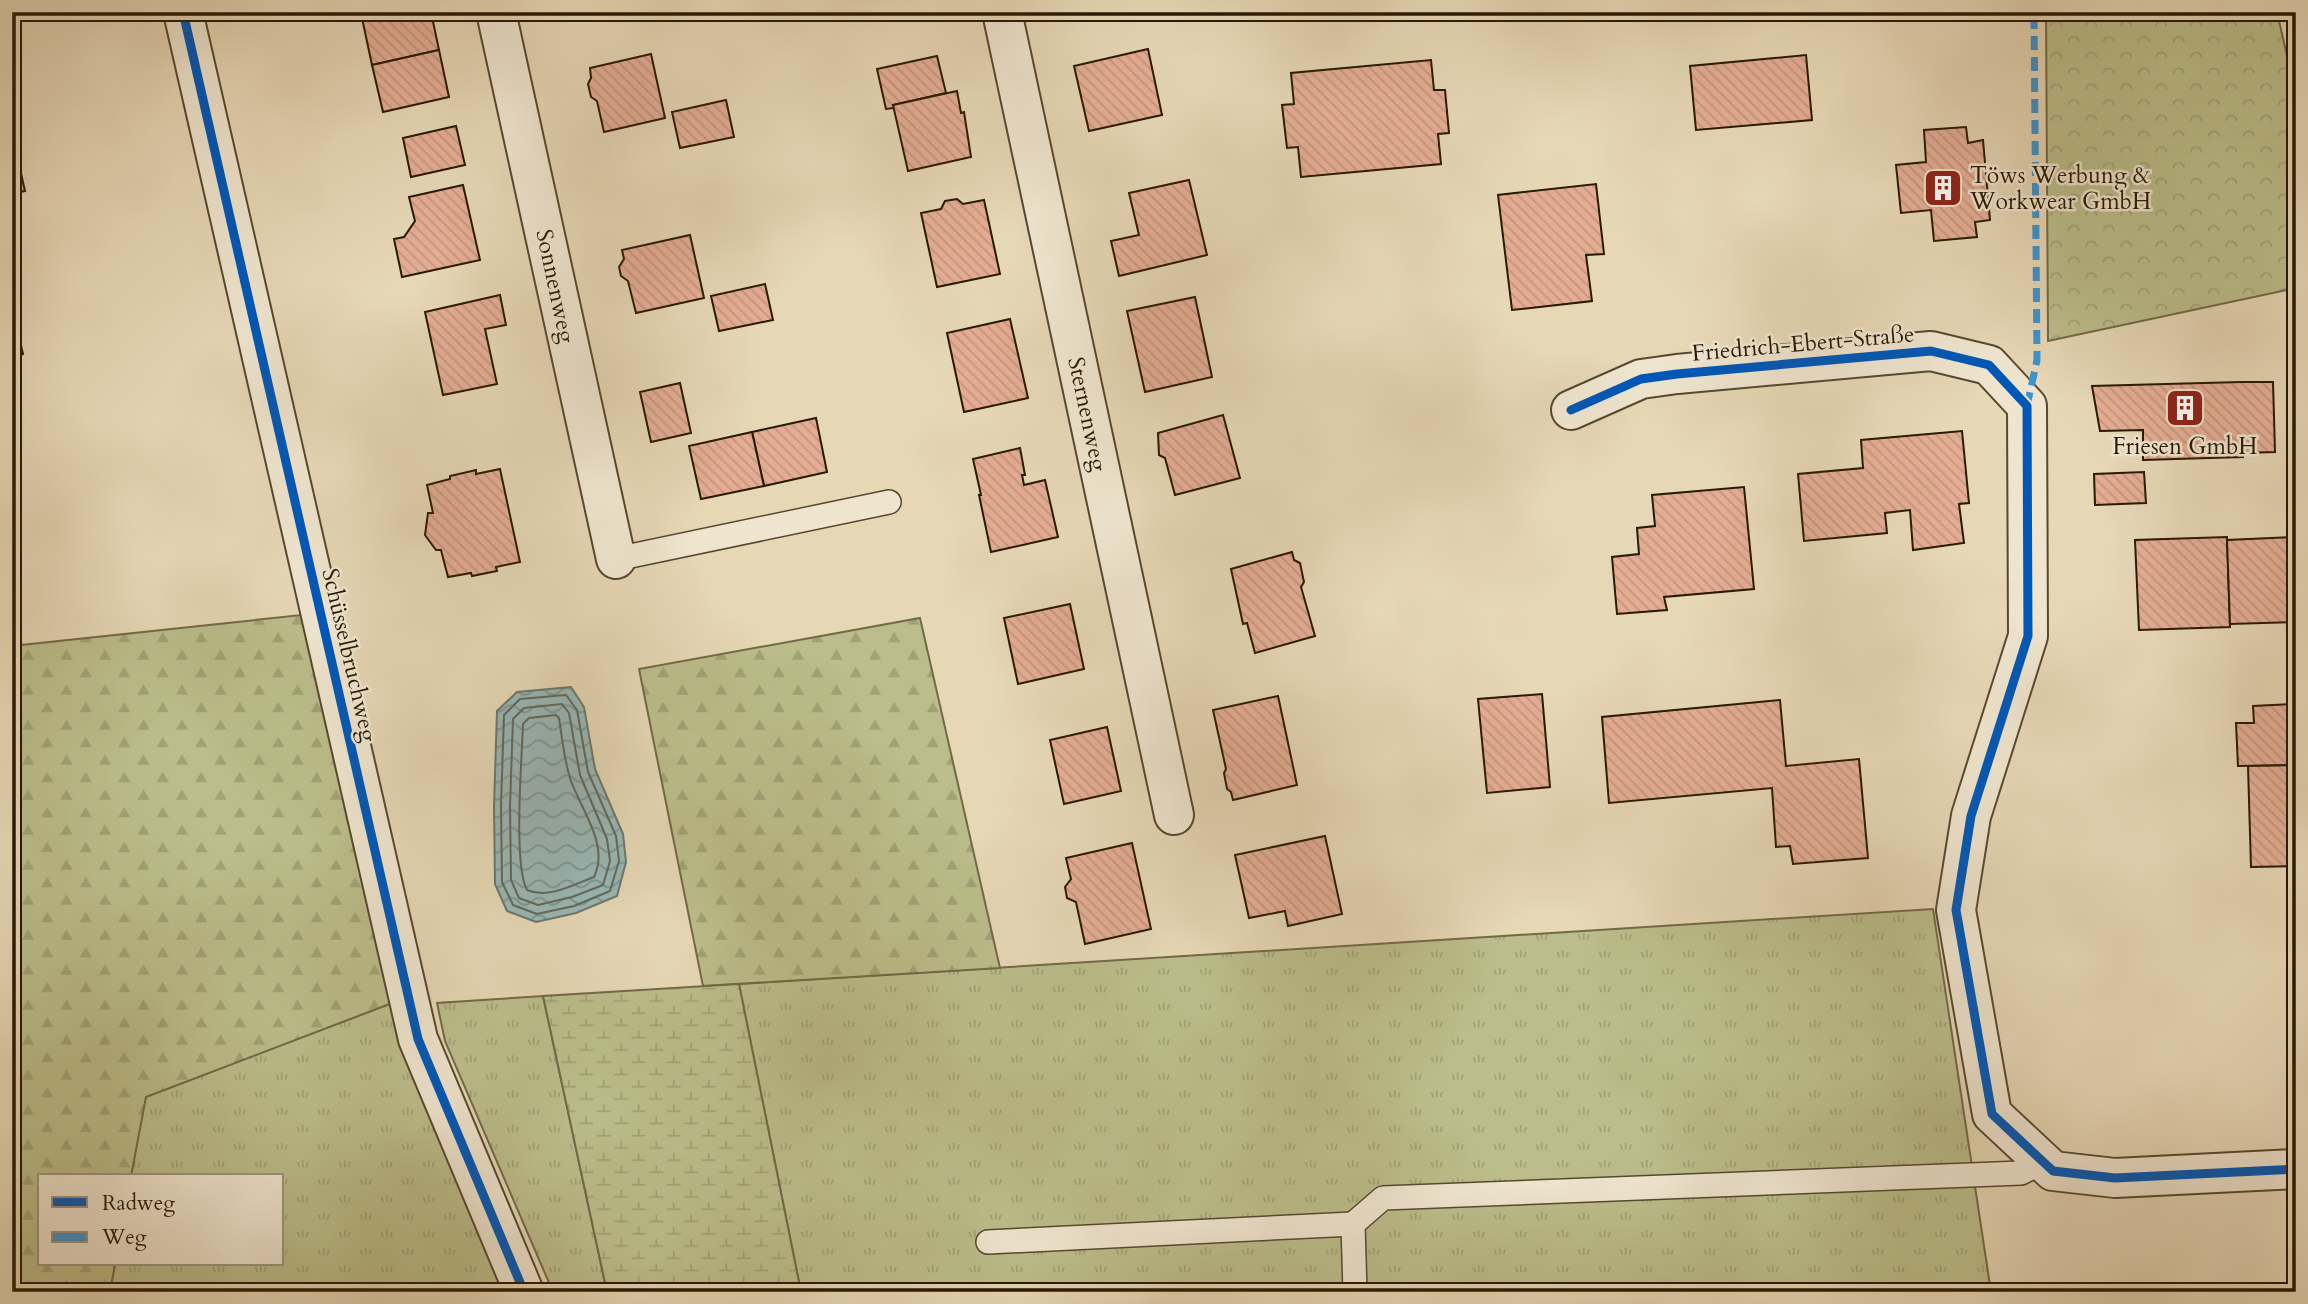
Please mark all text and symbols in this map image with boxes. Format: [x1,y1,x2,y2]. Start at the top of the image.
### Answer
place label: Töws Werbung & Workwear GmbH [1969,160,2151,217]
building icon: Töws Werbung & Workwear GmbH [1922,167,1964,209]
street label: Sonnenweg [528,226,583,346]
street label: Friedrich-Ebert-Straße [1691,318,1915,369]
street label: Sternenweg [1060,354,1115,474]
building icon: Friesen GmbH [2164,387,2206,429]
place label: Friesen GmbH [2112,431,2258,462]
street label: Schüsselbruchweg [314,565,385,745]
legend [38,1174,284,1266]
text: Radweg [102,1189,175,1218]
text: Weg [101,1223,147,1252]

